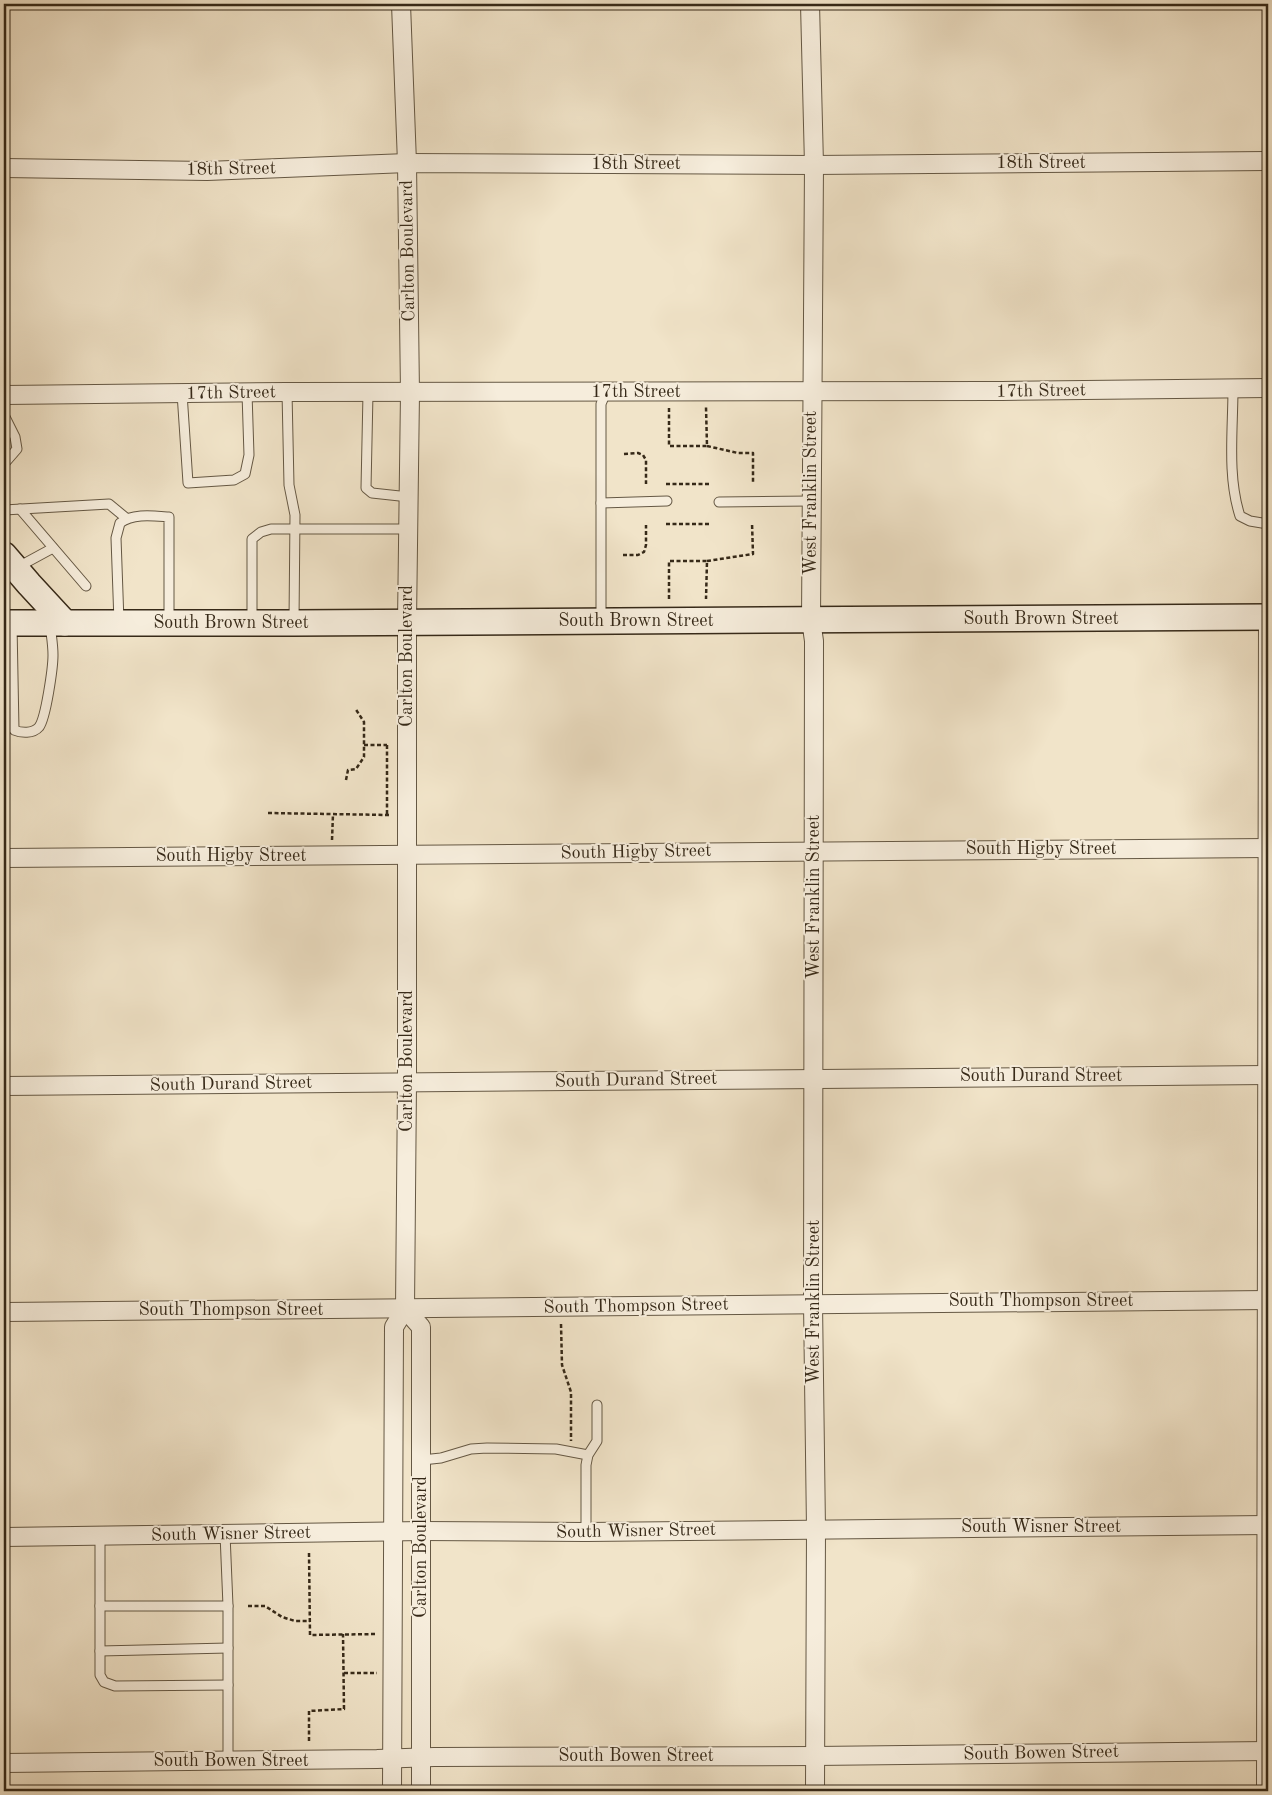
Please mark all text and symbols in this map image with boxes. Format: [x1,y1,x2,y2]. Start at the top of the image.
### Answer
street label: 18th Street [996,154,1086,172]
street label: 18th Street [591,155,681,173]
street label: 18th Street [186,159,276,179]
street label: Carlton Boulevard [398,180,418,322]
street label: 17th Street [996,381,1086,401]
street label: 17th Street [186,383,276,403]
street label: 17th Street [591,383,681,401]
street label: West Franklin Street [802,411,820,575]
street label: Carlton Boulevard [398,585,416,727]
street label: South Brown Street [963,610,1119,628]
street label: South Brown Street [558,612,714,630]
street label: South Brown Street [153,614,309,632]
street label: West Franklin Street [805,815,823,979]
street label: South Higby Street [965,840,1117,858]
street label: South Higby Street [560,842,712,862]
street label: South Higby Street [155,847,307,865]
street label: Carlton Boulevard [398,990,416,1132]
street label: South Durand Street [960,1067,1122,1085]
street label: South Durand Street [555,1070,717,1090]
street label: South Durand Street [150,1074,312,1094]
street label: West Franklin Street [805,1220,823,1384]
street label: South Thompson Street [948,1292,1134,1310]
street label: South Thompson Street [543,1295,729,1317]
street label: South Thompson Street [138,1301,324,1319]
street label: Carlton Boulevard [412,1476,430,1618]
street label: South Wisner Street [961,1518,1121,1536]
street label: South Wisner Street [556,1521,716,1541]
street label: South Wisner Street [151,1524,311,1544]
street label: South Bowen Street [963,1743,1119,1763]
street label: South Bowen Street [558,1747,714,1765]
street label: South Bowen Street [153,1752,309,1770]

